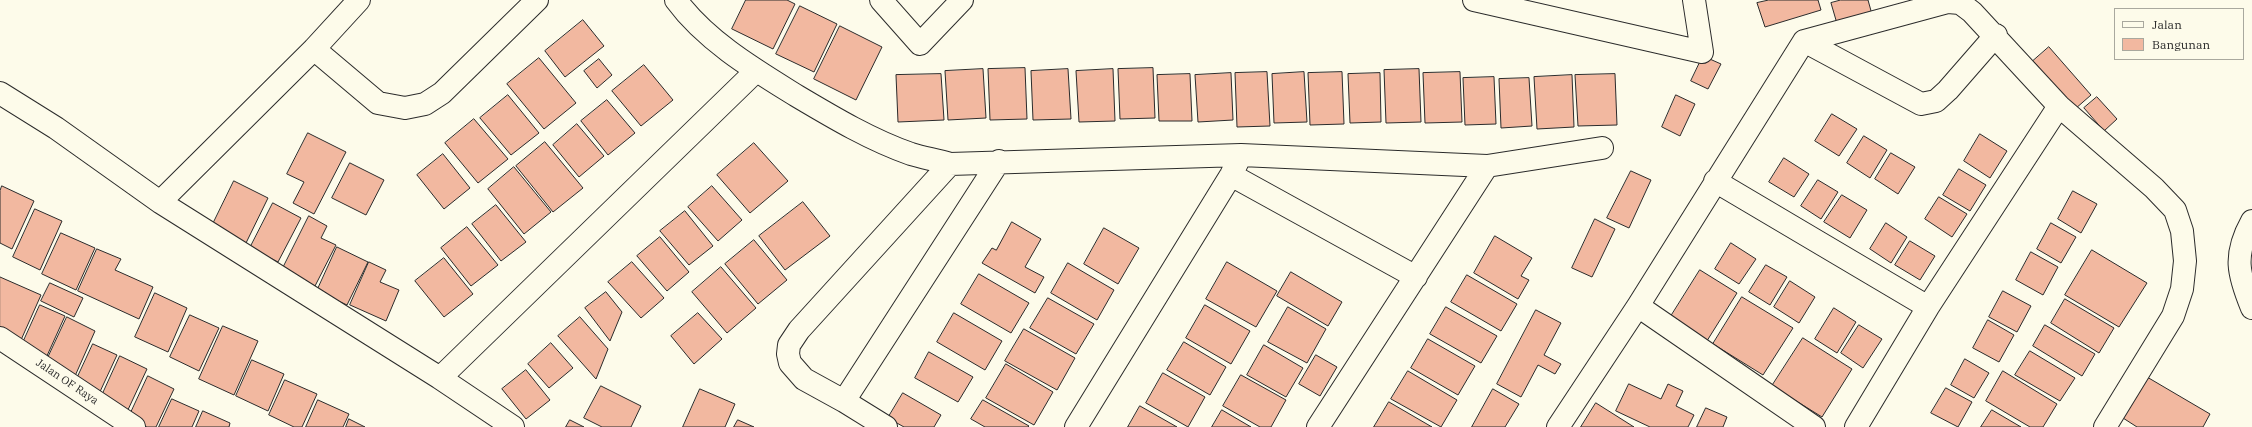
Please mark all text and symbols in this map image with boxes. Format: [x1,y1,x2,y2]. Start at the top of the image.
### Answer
legend [2114,8,2244,60]
text: Jalan [2152,17,2182,32]
text: Bangunan [2152,37,2210,52]
street label: Jalan OF Raya [33,356,101,408]

